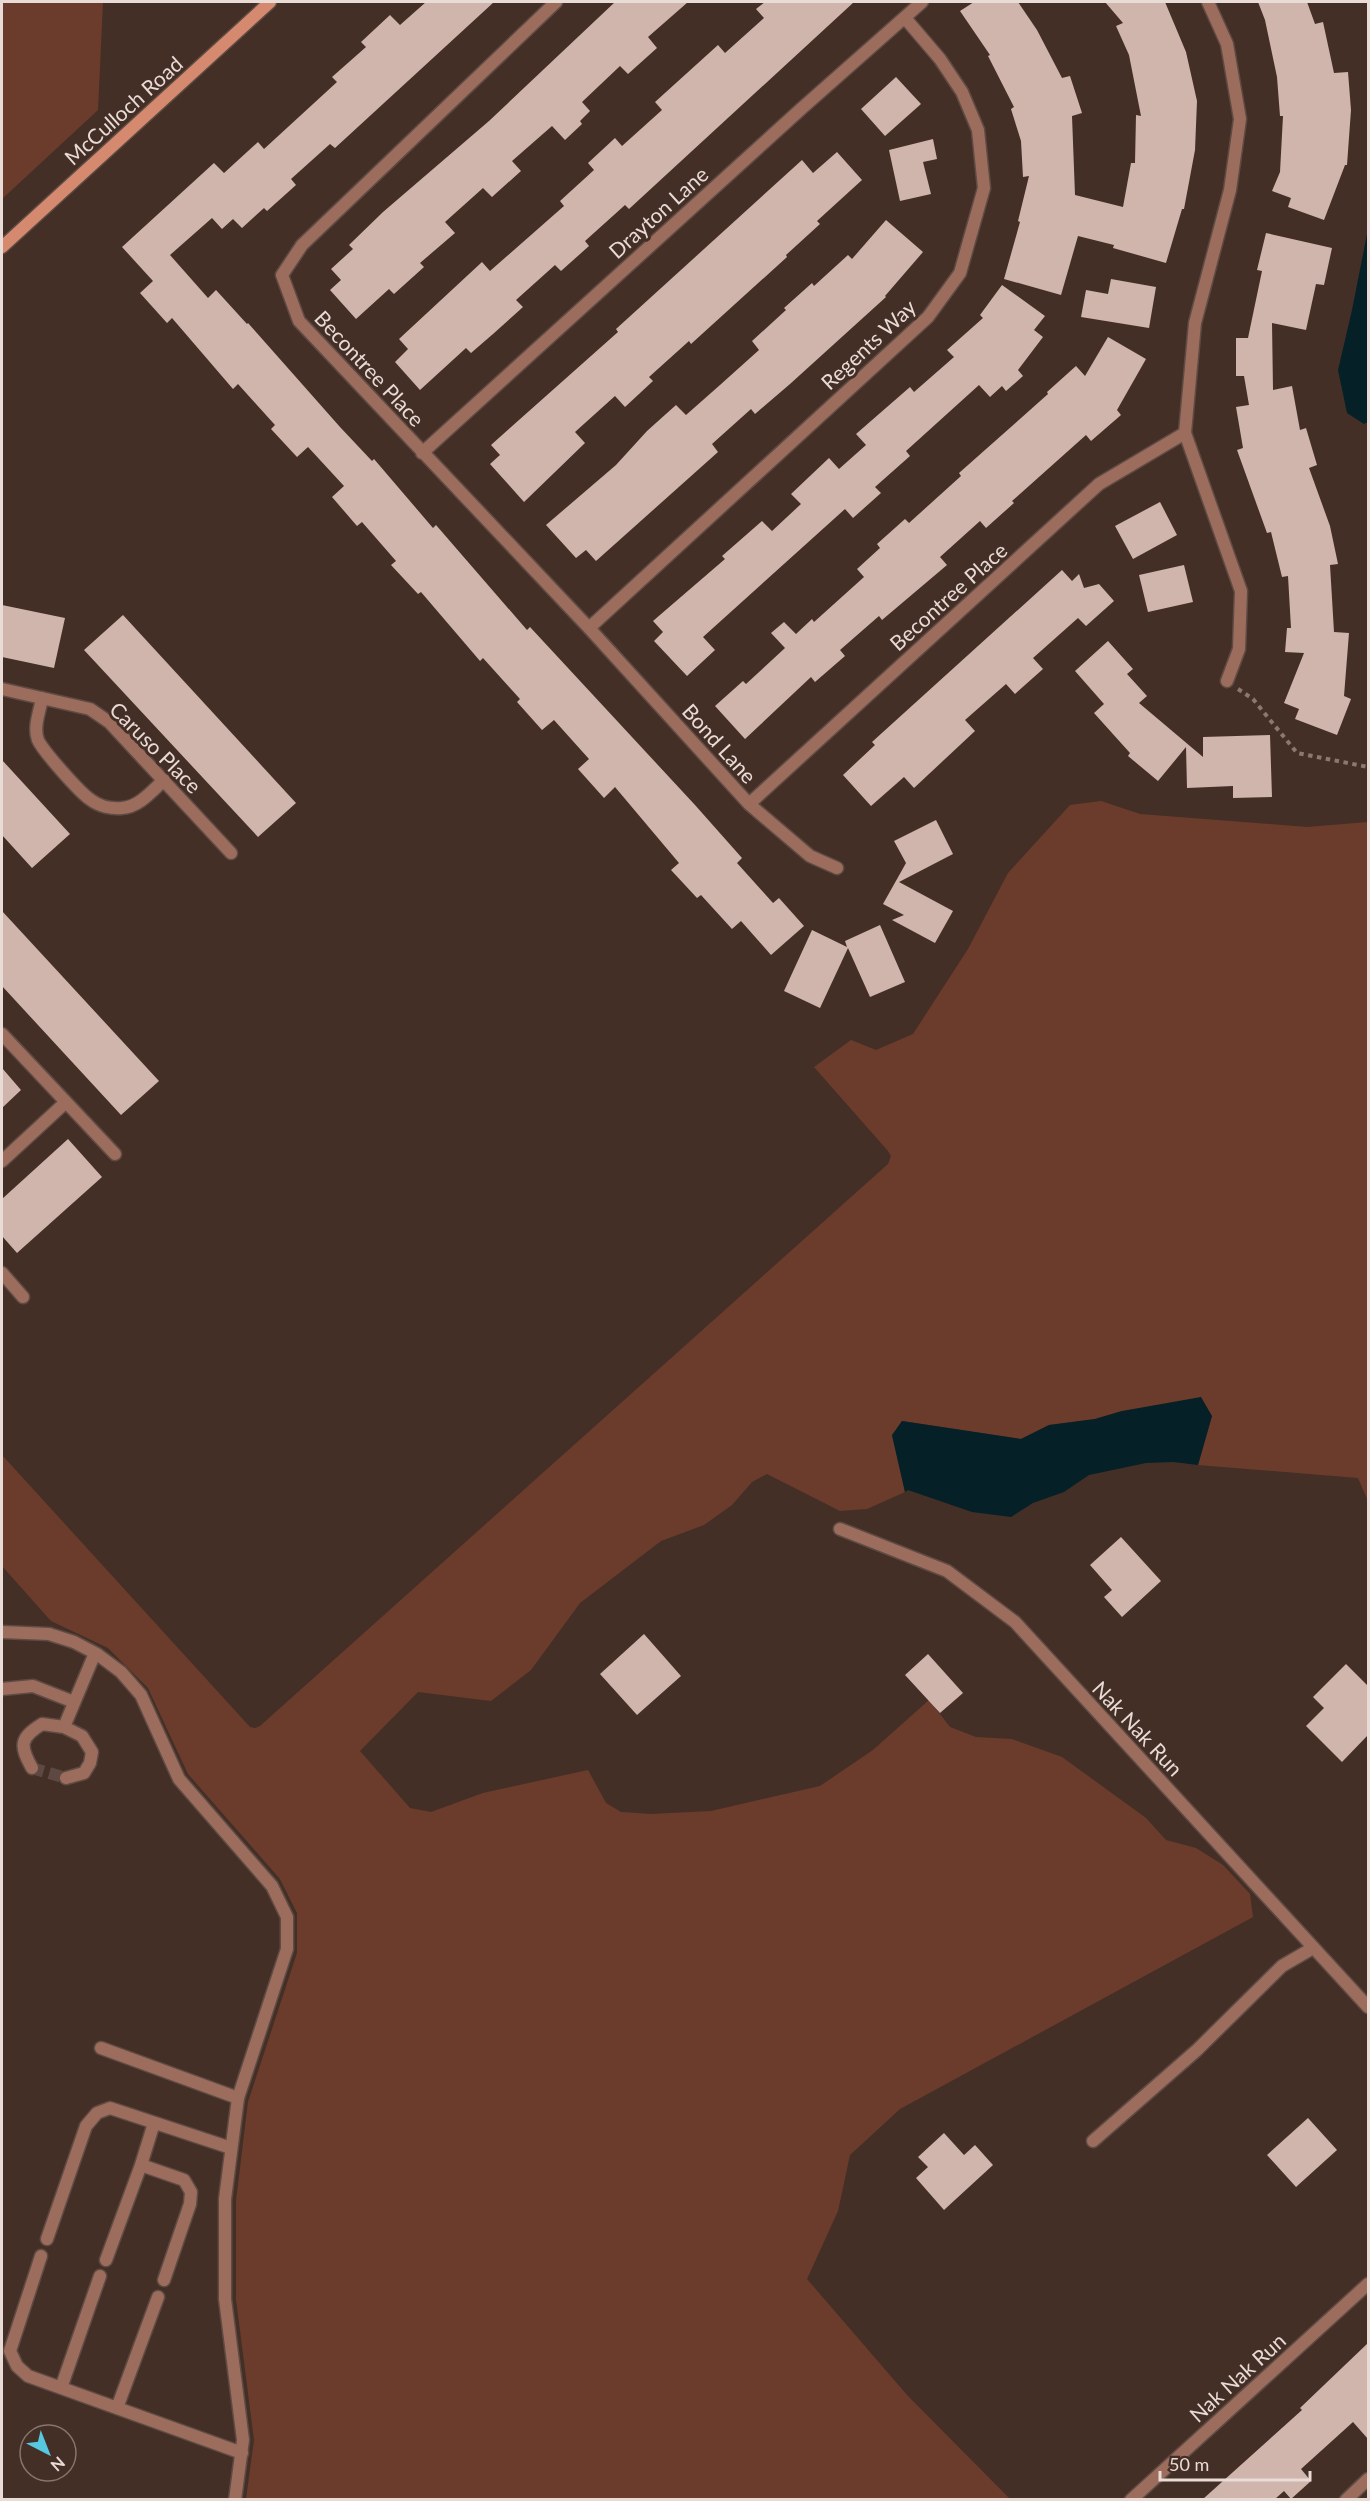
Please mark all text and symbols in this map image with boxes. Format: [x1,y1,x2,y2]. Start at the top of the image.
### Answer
street label: McCulloch Road [59,50,187,170]
street label: Drayton Lane [603,161,713,263]
street label: Regents Way [815,294,921,394]
street label: Becontree Place [310,305,430,431]
street label: Becontree Place [884,537,1012,655]
street label: Caruso Place [105,696,207,798]
street label: Bond Lane [678,698,762,788]
street label: Nak Nak Run [1088,1675,1188,1781]
street label: Nak Nak Run [1184,2327,1290,2427]
north arrow [18,2423,78,2483]
scale bar [1160,2444,1310,2482]
text: N [47,2453,69,2476]
text: 50 m [1169,2453,1209,2475]

